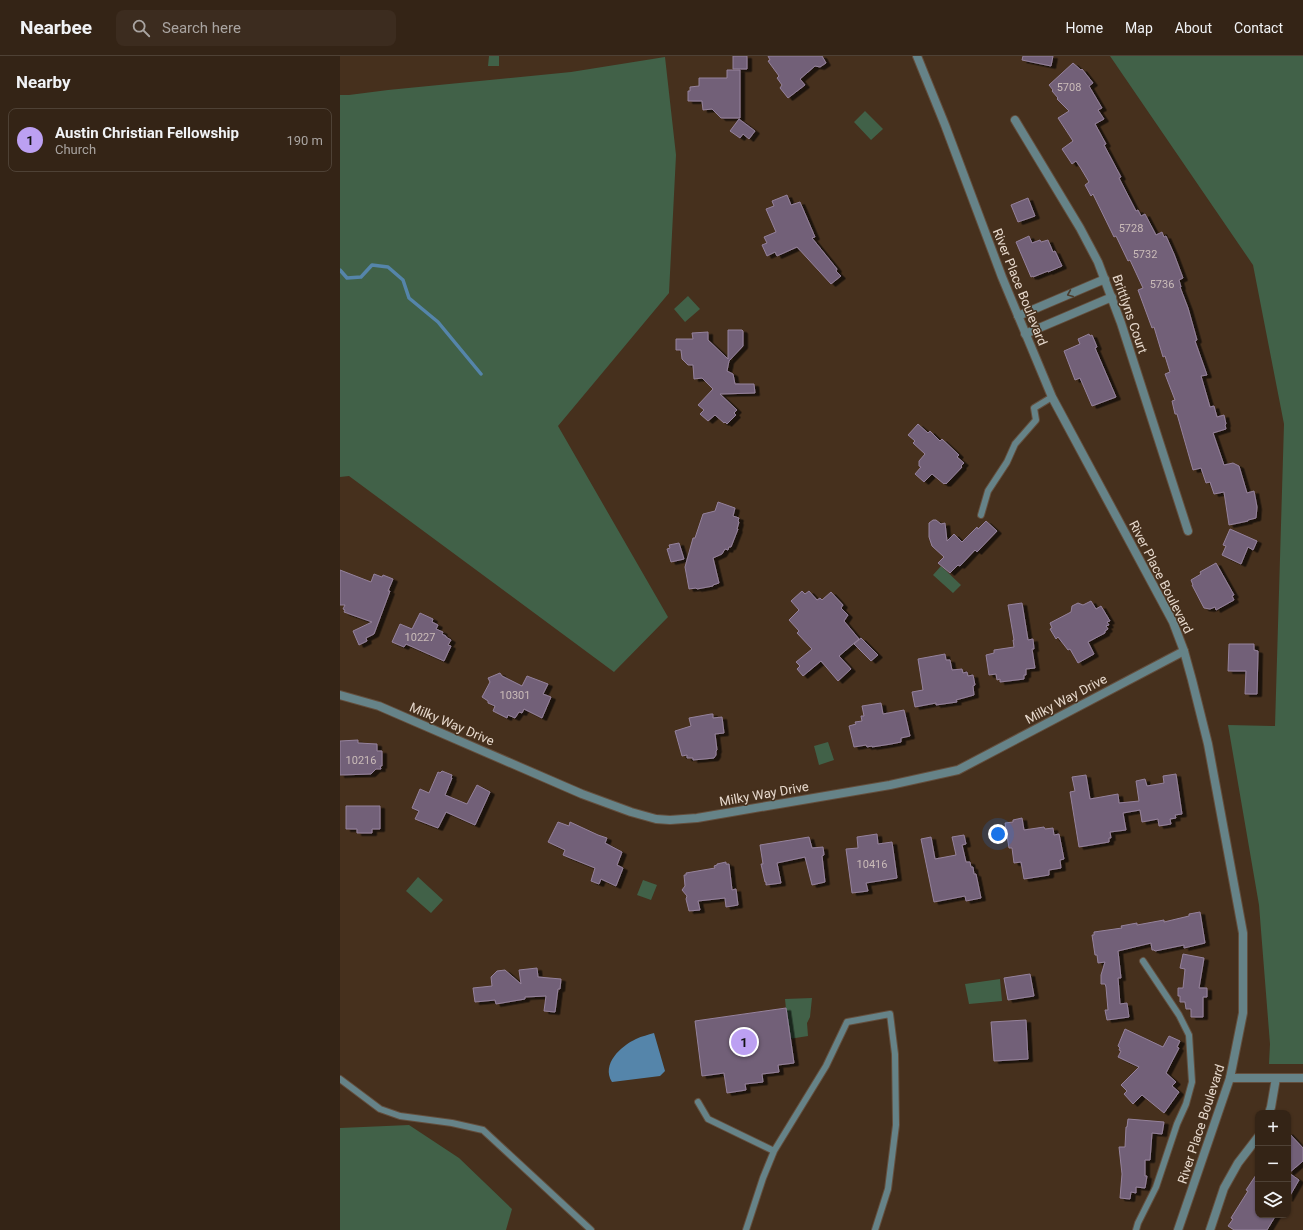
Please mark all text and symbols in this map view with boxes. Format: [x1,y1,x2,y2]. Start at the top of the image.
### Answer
search box [116,10,396,46]
text: Nearbee [20,16,92,39]
icon: search [130,17,152,39]
text: Search here [162,19,241,37]
text: Home [1065,20,1103,36]
text: Map [1125,20,1153,36]
text: About [1175,20,1212,36]
text: Contact [1234,20,1283,36]
text: Nearby [16,72,71,92]
house number: 5708 [1057,81,1081,94]
text: Austin Christian Fellowship [55,124,239,142]
text: 1 [26,133,34,148]
text: 190 m [286,133,323,148]
text: Church [55,142,96,157]
house number: 5728 [1119,222,1143,235]
street label: River Place Boulevard [990,226,1050,348]
house number: 5732 [1133,248,1157,261]
street label: Brittlyns Court [1109,272,1151,356]
house number: 5736 [1150,278,1174,291]
one-way arrow [1066,289,1074,297]
street label: River Place Boulevard [1126,518,1196,636]
house number: 10227 [405,631,435,644]
street label: Milky Way Drive [1023,671,1110,727]
house number: 10301 [500,689,530,702]
street label: Milky Way Drive [407,699,497,749]
house number: 10216 [346,754,376,767]
street label: Milky Way Drive [718,779,810,809]
your location [988,824,1008,844]
house number: 10416 [857,858,887,871]
pin: 1 [731,1027,757,1057]
street label: River Place Boulevard [1175,1062,1227,1186]
map controls [1255,1110,1291,1218]
button: + [1255,1110,1291,1146]
button: − [1255,1146,1291,1182]
button: layers [1255,1182,1291,1218]

